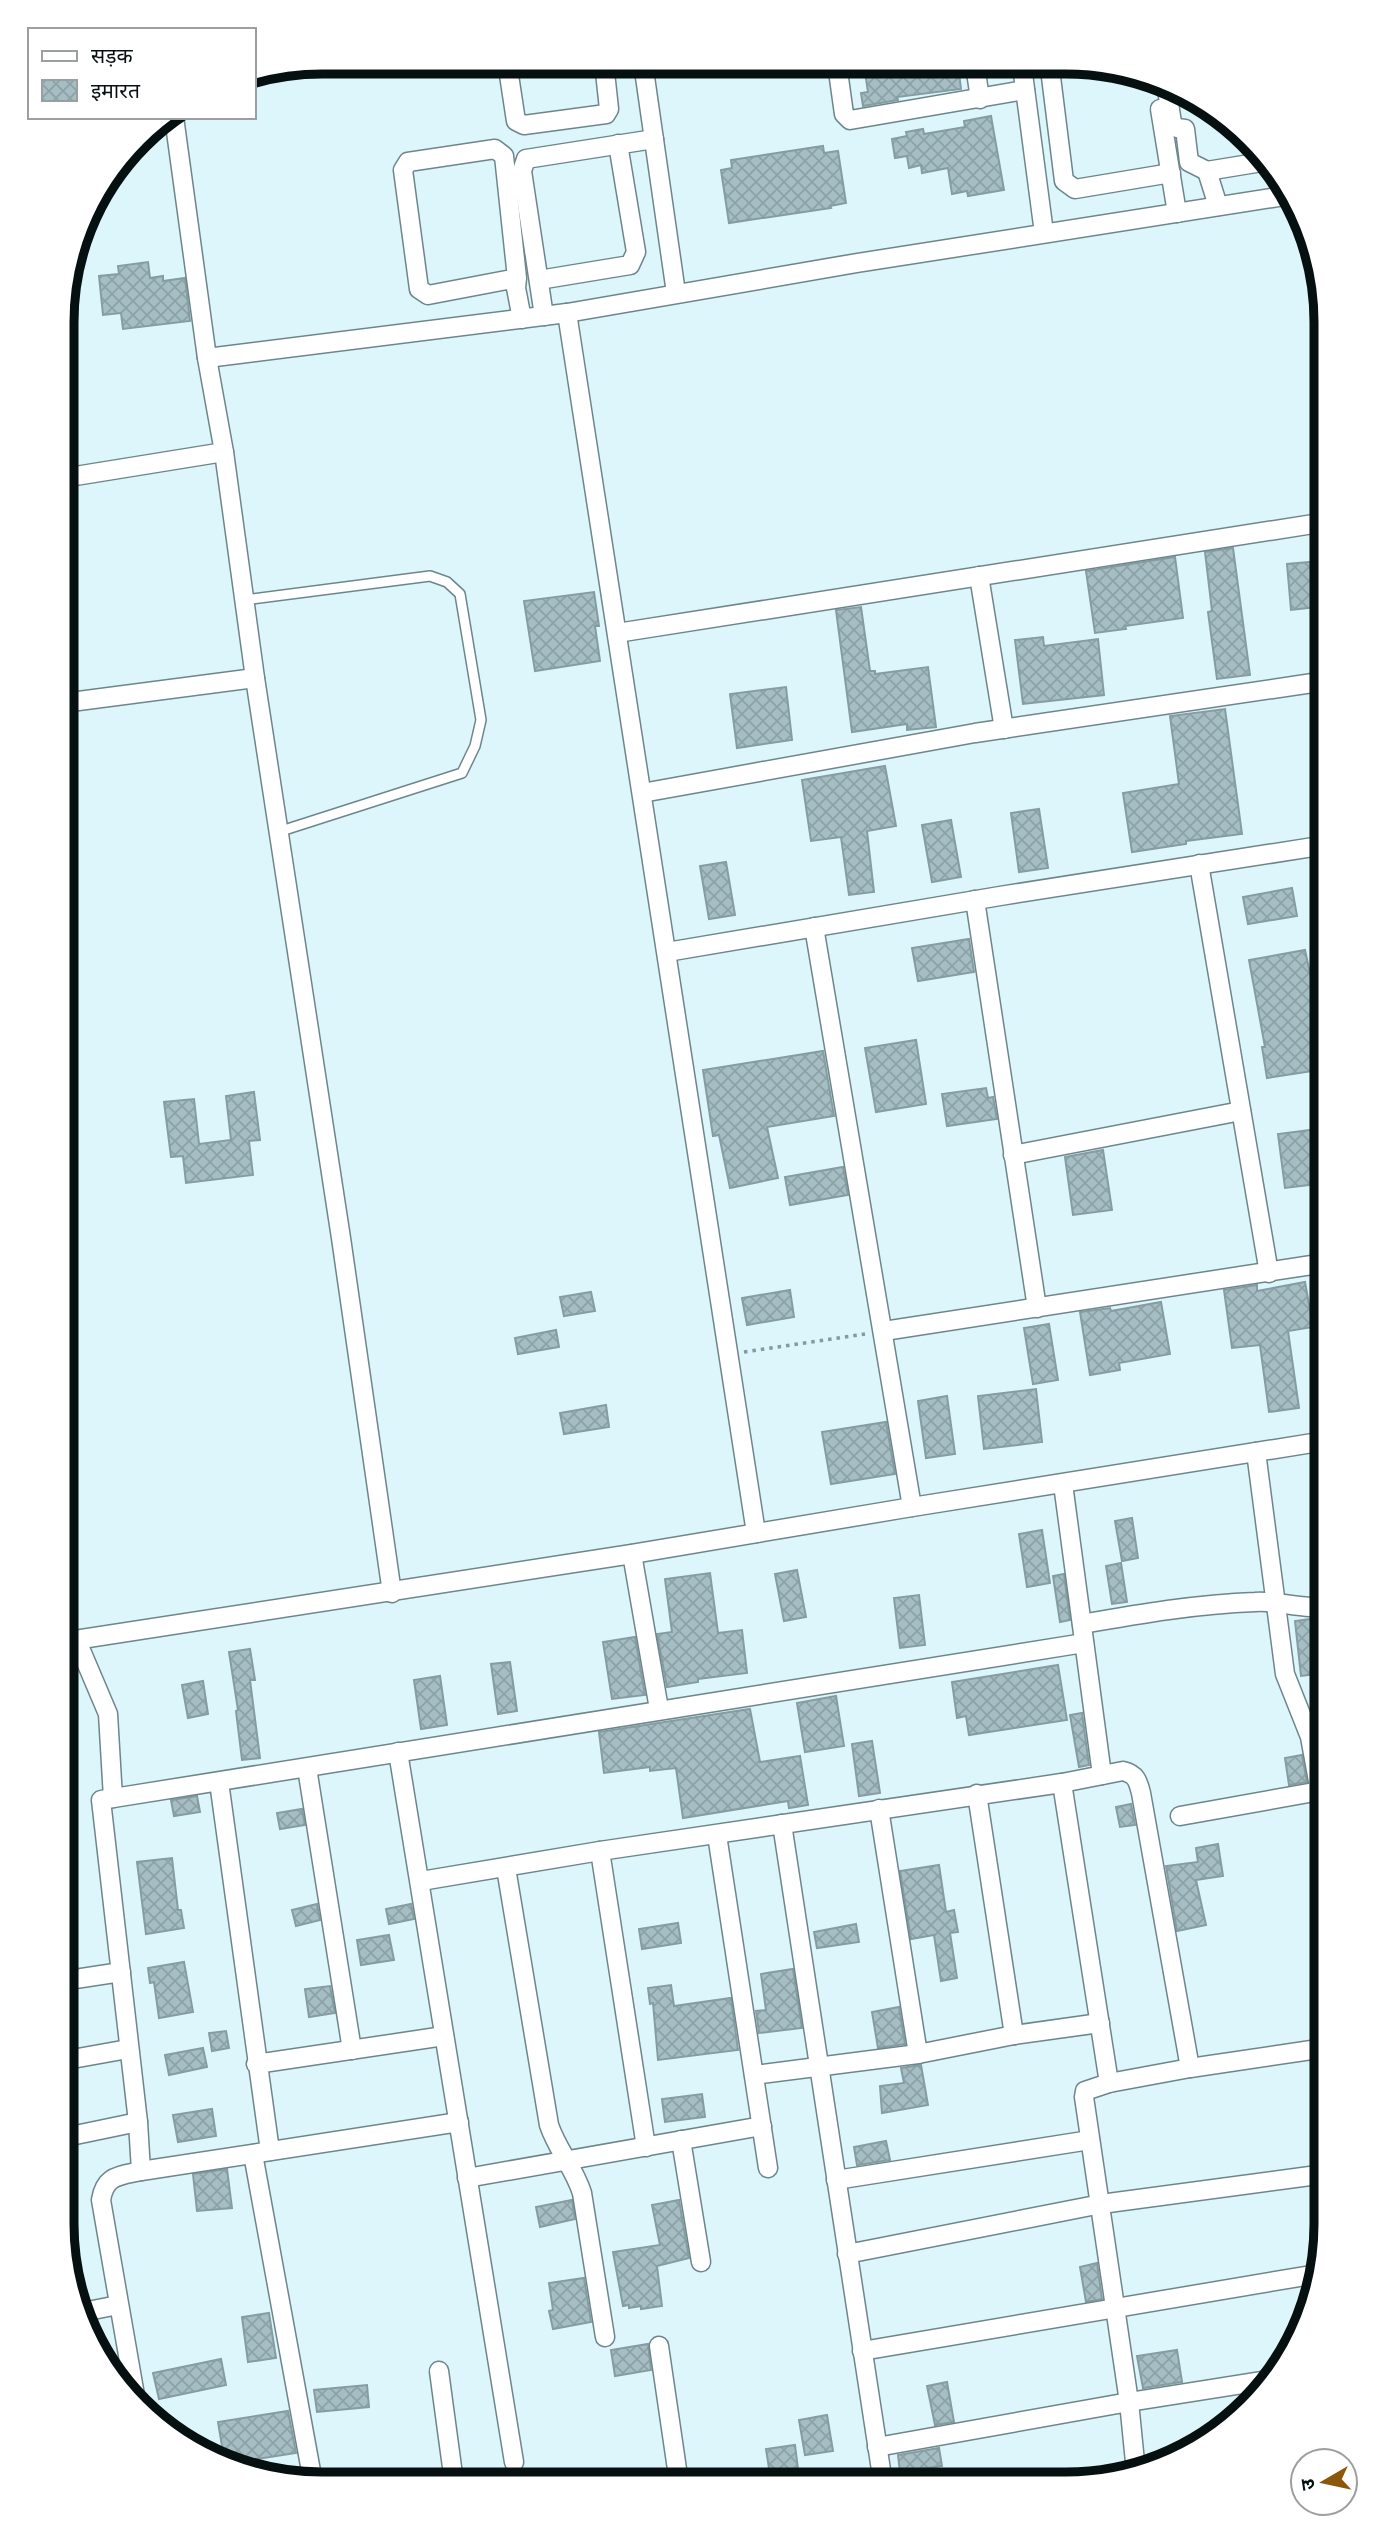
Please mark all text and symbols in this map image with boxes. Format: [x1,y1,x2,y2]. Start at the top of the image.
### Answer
legend [28,28,256,119]
text: सड़क [91,39,133,71]
text: इमारत [91,74,141,106]
north arrow [1289,2447,1359,2517]
text: उ [1291,2476,1322,2492]

